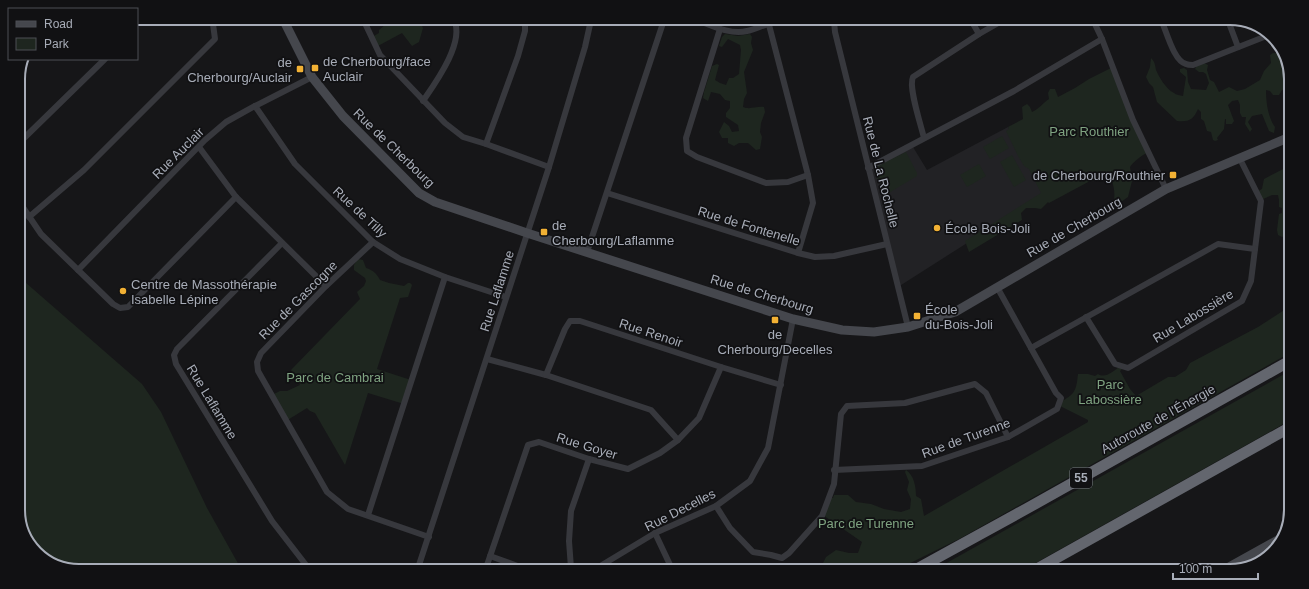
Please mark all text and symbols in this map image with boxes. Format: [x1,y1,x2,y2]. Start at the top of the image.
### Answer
legend [8,8,138,60]
text: Road [44,17,73,31]
text: Park [44,37,70,51]
place label: de Cherbourg/face Auclair [323,54,431,84]
place label: de Cherbourg/Auclair [187,55,293,85]
marker: de Cherbourg/face Auclair [310,63,320,73]
marker: de Cherbourg/Auclair [295,64,305,74]
street label: Rue de Cherbourg [350,105,438,191]
street label: Rue de La Rochelle [860,115,902,229]
street label: Rue Auclair [149,124,207,182]
park label: Parc Routhier [1049,124,1129,139]
place label: de Cherbourg/Routhier [1033,168,1166,183]
marker: de Cherbourg/Routhier [1168,170,1178,180]
street label: Rue de Tilly [330,183,390,241]
street label: Rue de Cherbourg [1024,194,1124,260]
street label: Rue de Fontenelle [696,203,802,249]
place label: de Cherbourg/Laflamme [552,218,674,248]
place label: École Bois-Joli [945,221,1030,236]
marker: École Bois-Joli [932,223,942,233]
marker: de Cherbourg/Laflamme [539,227,549,237]
street label: Rue Laflamme [477,248,517,334]
street label: Rue de Gascogne [256,258,340,342]
street label: Rue de Cherbourg [709,271,815,317]
place label: Centre de Massothérapie Isabelle Lépine [131,277,277,307]
marker: Centre de Massothérapie Isabelle Lépine [118,286,128,296]
street label: Rue Labossière [1150,286,1236,346]
place label: École du-Bois-Joli [925,302,993,332]
marker: École du-Bois-Joli [912,311,922,321]
marker: de Cherbourg/Decelles [770,315,780,325]
street label: Rue Renoir [617,316,685,350]
place label: de Cherbourg/Decelles [718,327,833,357]
street label: Rue Laflamme [184,362,240,442]
park label: Parc de Cambrai [286,370,384,385]
park label: Parc Labossière [1078,377,1142,407]
street label: Autoroute de l'Énergie [1098,381,1218,457]
street label: Rue de Turenne [920,415,1012,461]
street label: Rue Goyer [555,430,620,463]
road number: 55 [1070,468,1092,488]
street label: Rue Decelles [642,486,718,534]
park label: Parc de Turenne [818,516,914,531]
scale bar [1173,555,1258,581]
text: 100 m [1179,562,1212,576]

